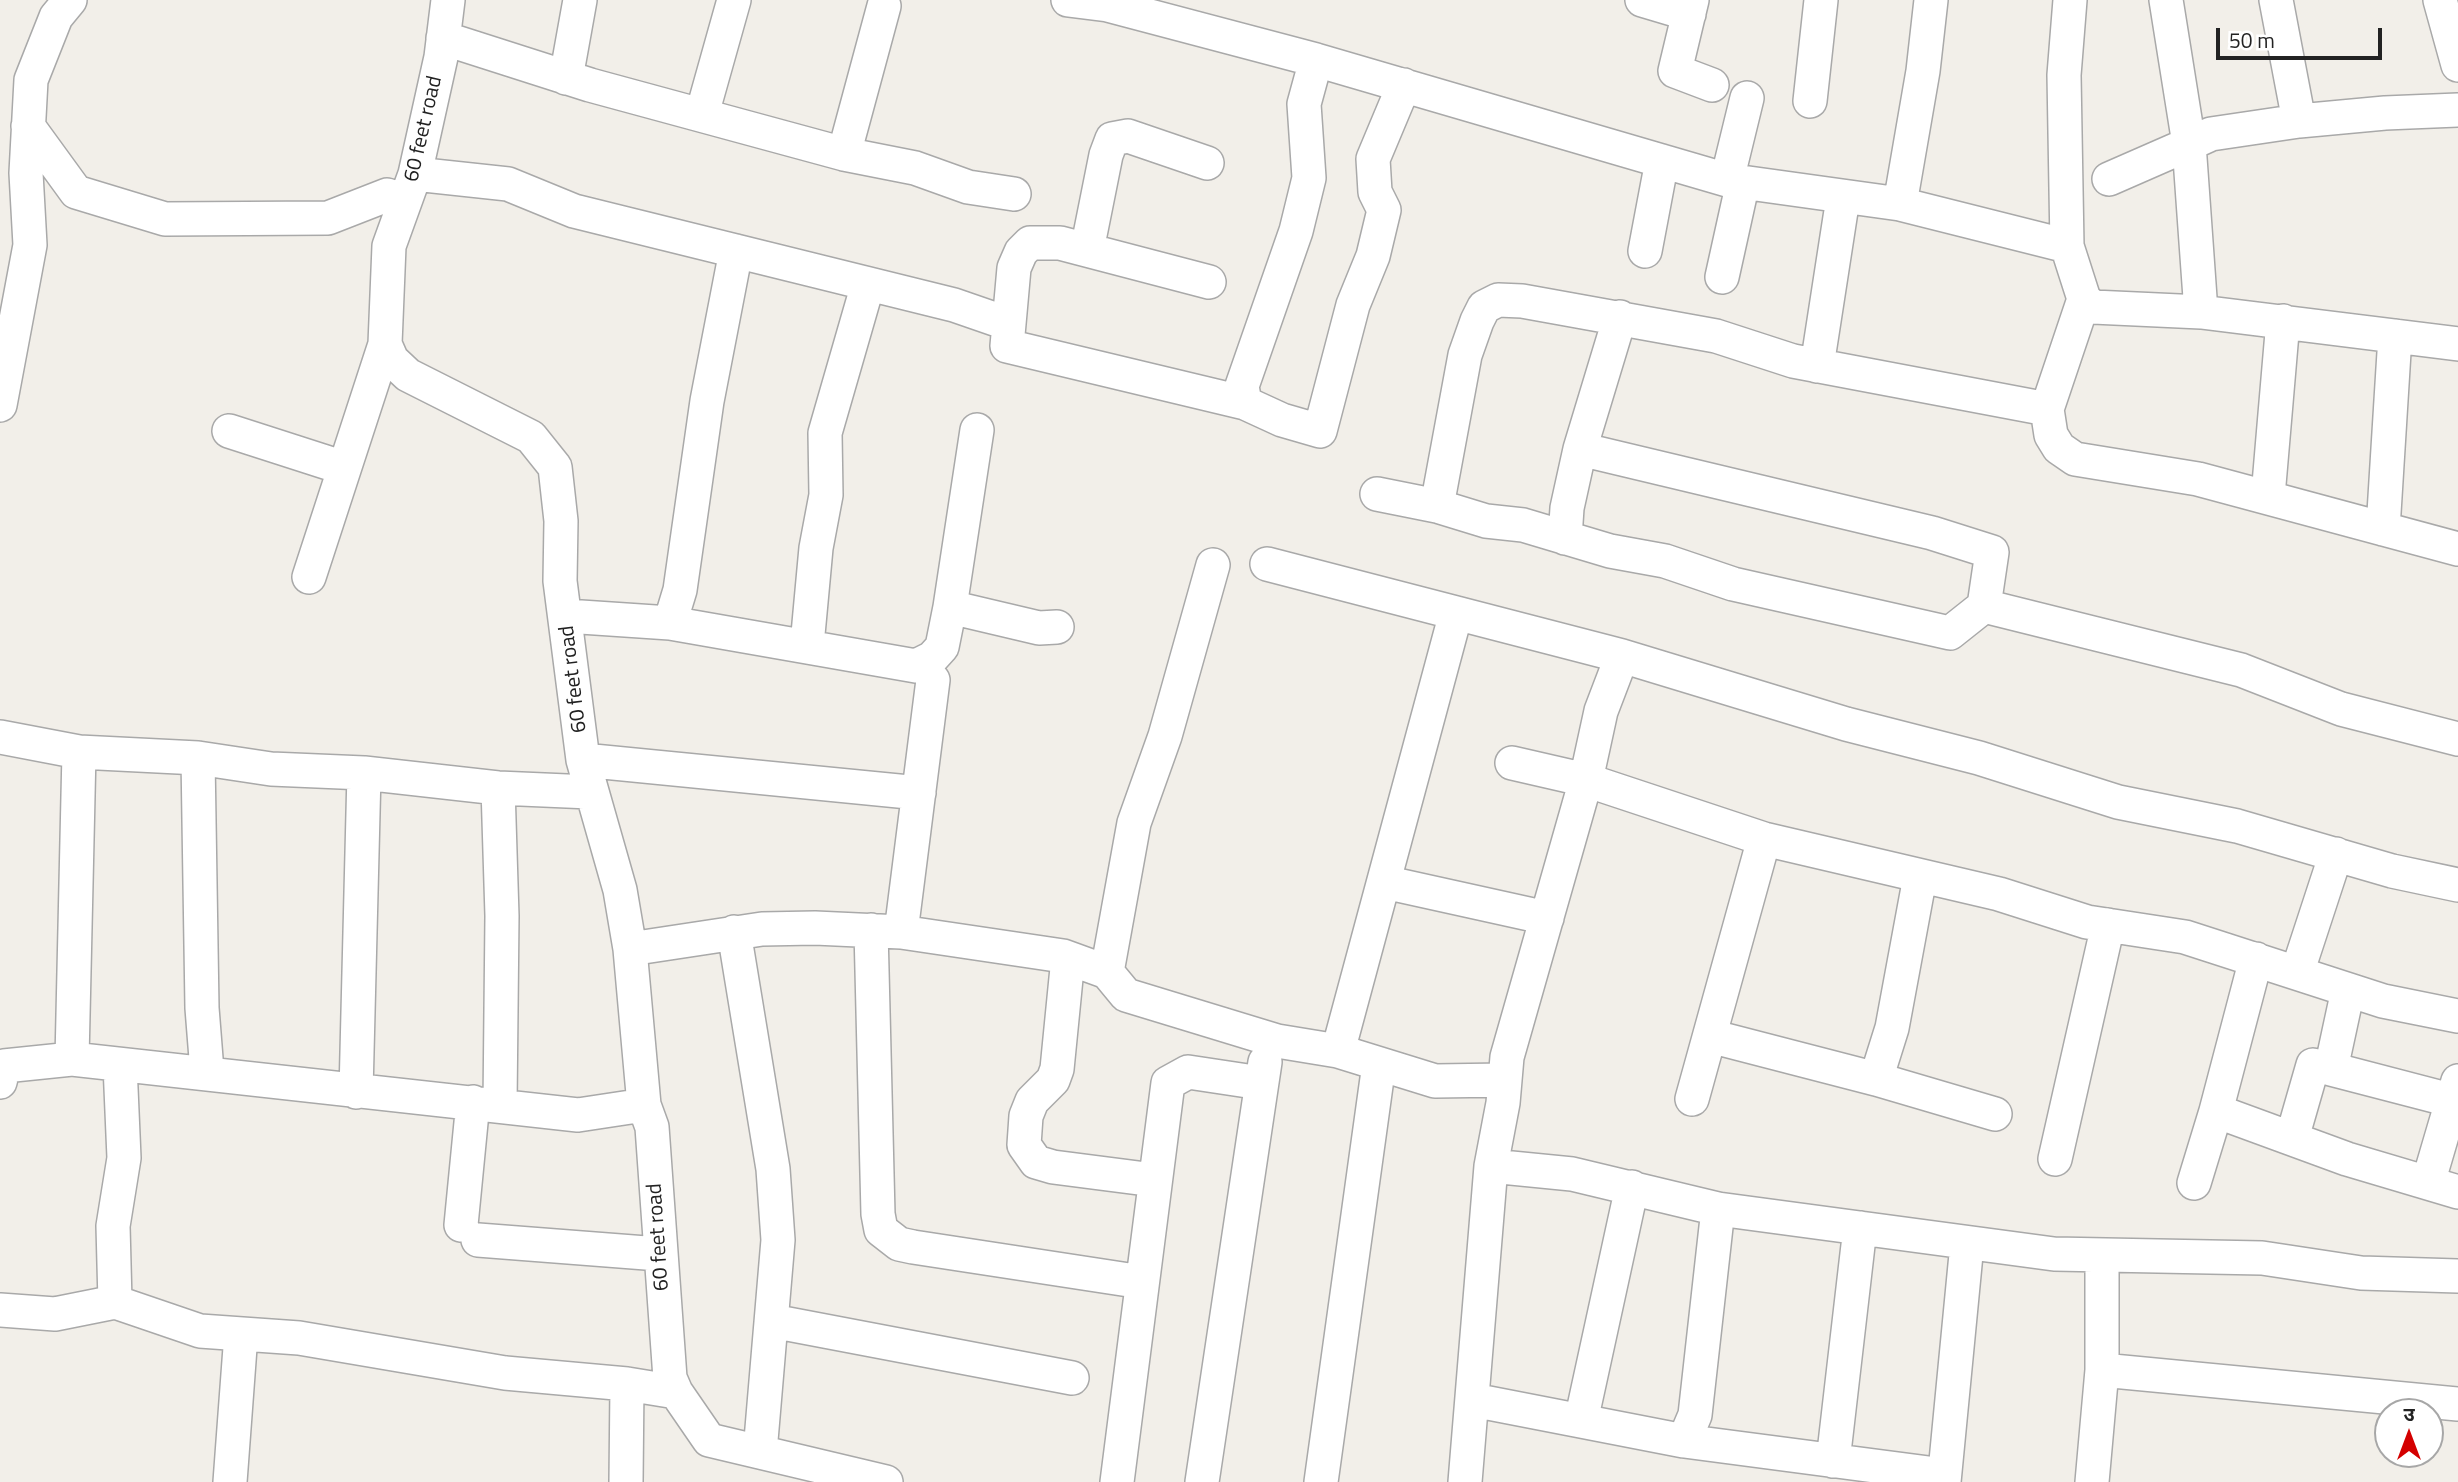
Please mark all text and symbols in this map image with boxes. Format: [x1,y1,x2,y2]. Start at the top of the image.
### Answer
scale bar [2220,14,2386,58]
text: 50 m [2229,24,2275,56]
street label: 60 feet road [400,74,448,184]
street label: 60 feet road [555,624,593,734]
street label: 60 feet road [643,1182,675,1292]
north arrow [2374,1398,2444,1468]
text: उ [2403,1399,2415,1428]

